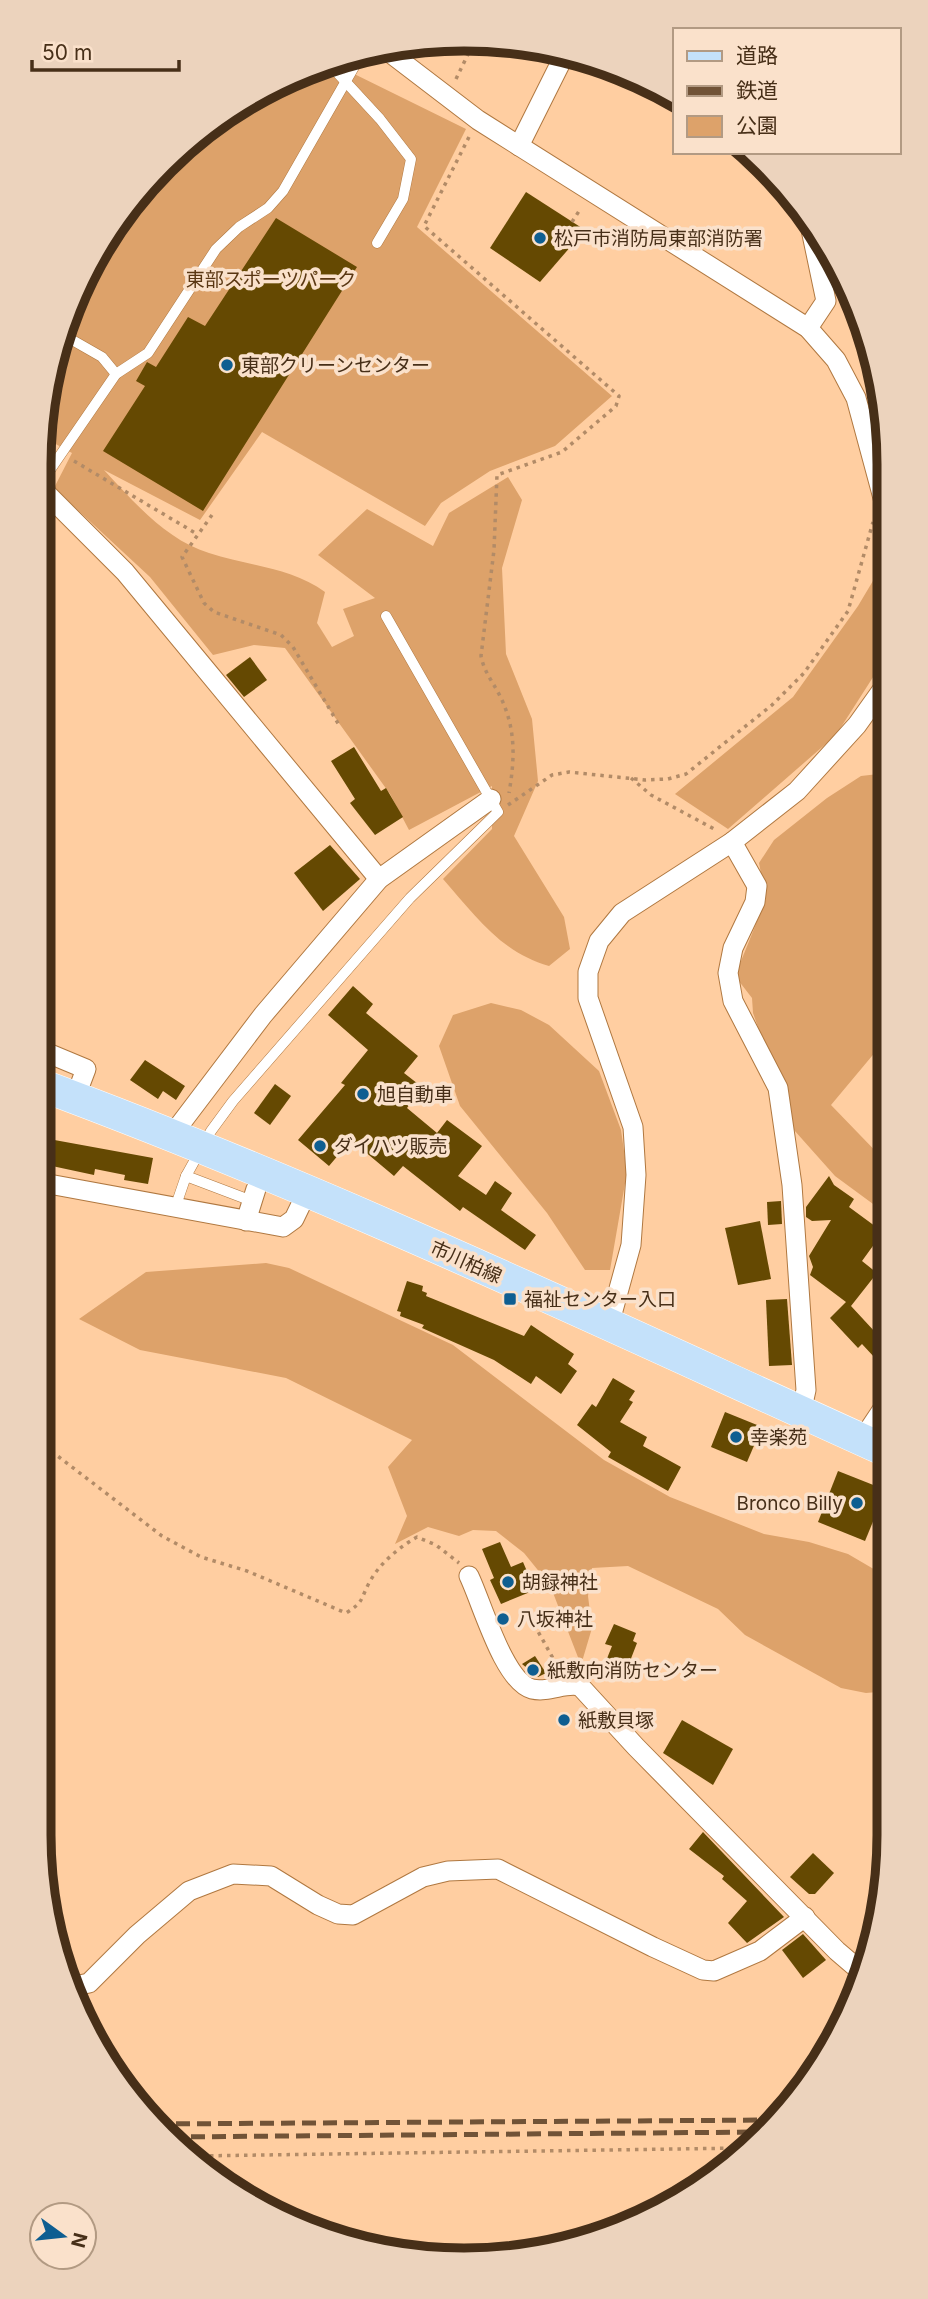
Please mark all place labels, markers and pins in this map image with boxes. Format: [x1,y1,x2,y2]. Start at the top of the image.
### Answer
place label: 松戸市消防局東部消防署 [554,227,763,250]
marker: 松戸市消防局東部消防署 [532,230,548,246]
place label: 東部クリーンセンター [241,354,430,377]
marker: 東部クリーンセンター [219,357,235,373]
place label: 旭自動車 [377,1083,453,1106]
marker: 旭自動車 [355,1086,371,1102]
place label: ダイハツ販売 [334,1135,448,1158]
marker: ダイハツ販売 [312,1138,328,1154]
place label: 福祉センター入口 [524,1288,676,1311]
marker: 福祉センター入口 [502,1291,518,1307]
place label: 幸楽苑 [750,1426,807,1449]
marker: 幸楽苑 [728,1429,744,1445]
place label: Bronco Billy [737,1492,843,1515]
marker: Bronco Billy [849,1495,865,1511]
place label: 胡録神社 [522,1571,598,1594]
marker: 胡録神社 [500,1574,516,1590]
place label: 八坂神社 [517,1608,593,1631]
marker: 八坂神社 [495,1611,511,1627]
place label: 紙敷向消防センター [547,1659,718,1682]
marker: 紙敷向消防センター [525,1662,541,1678]
place label: 紙敷貝塚 [578,1709,654,1732]
marker: 紙敷貝塚 [556,1712,572,1728]

